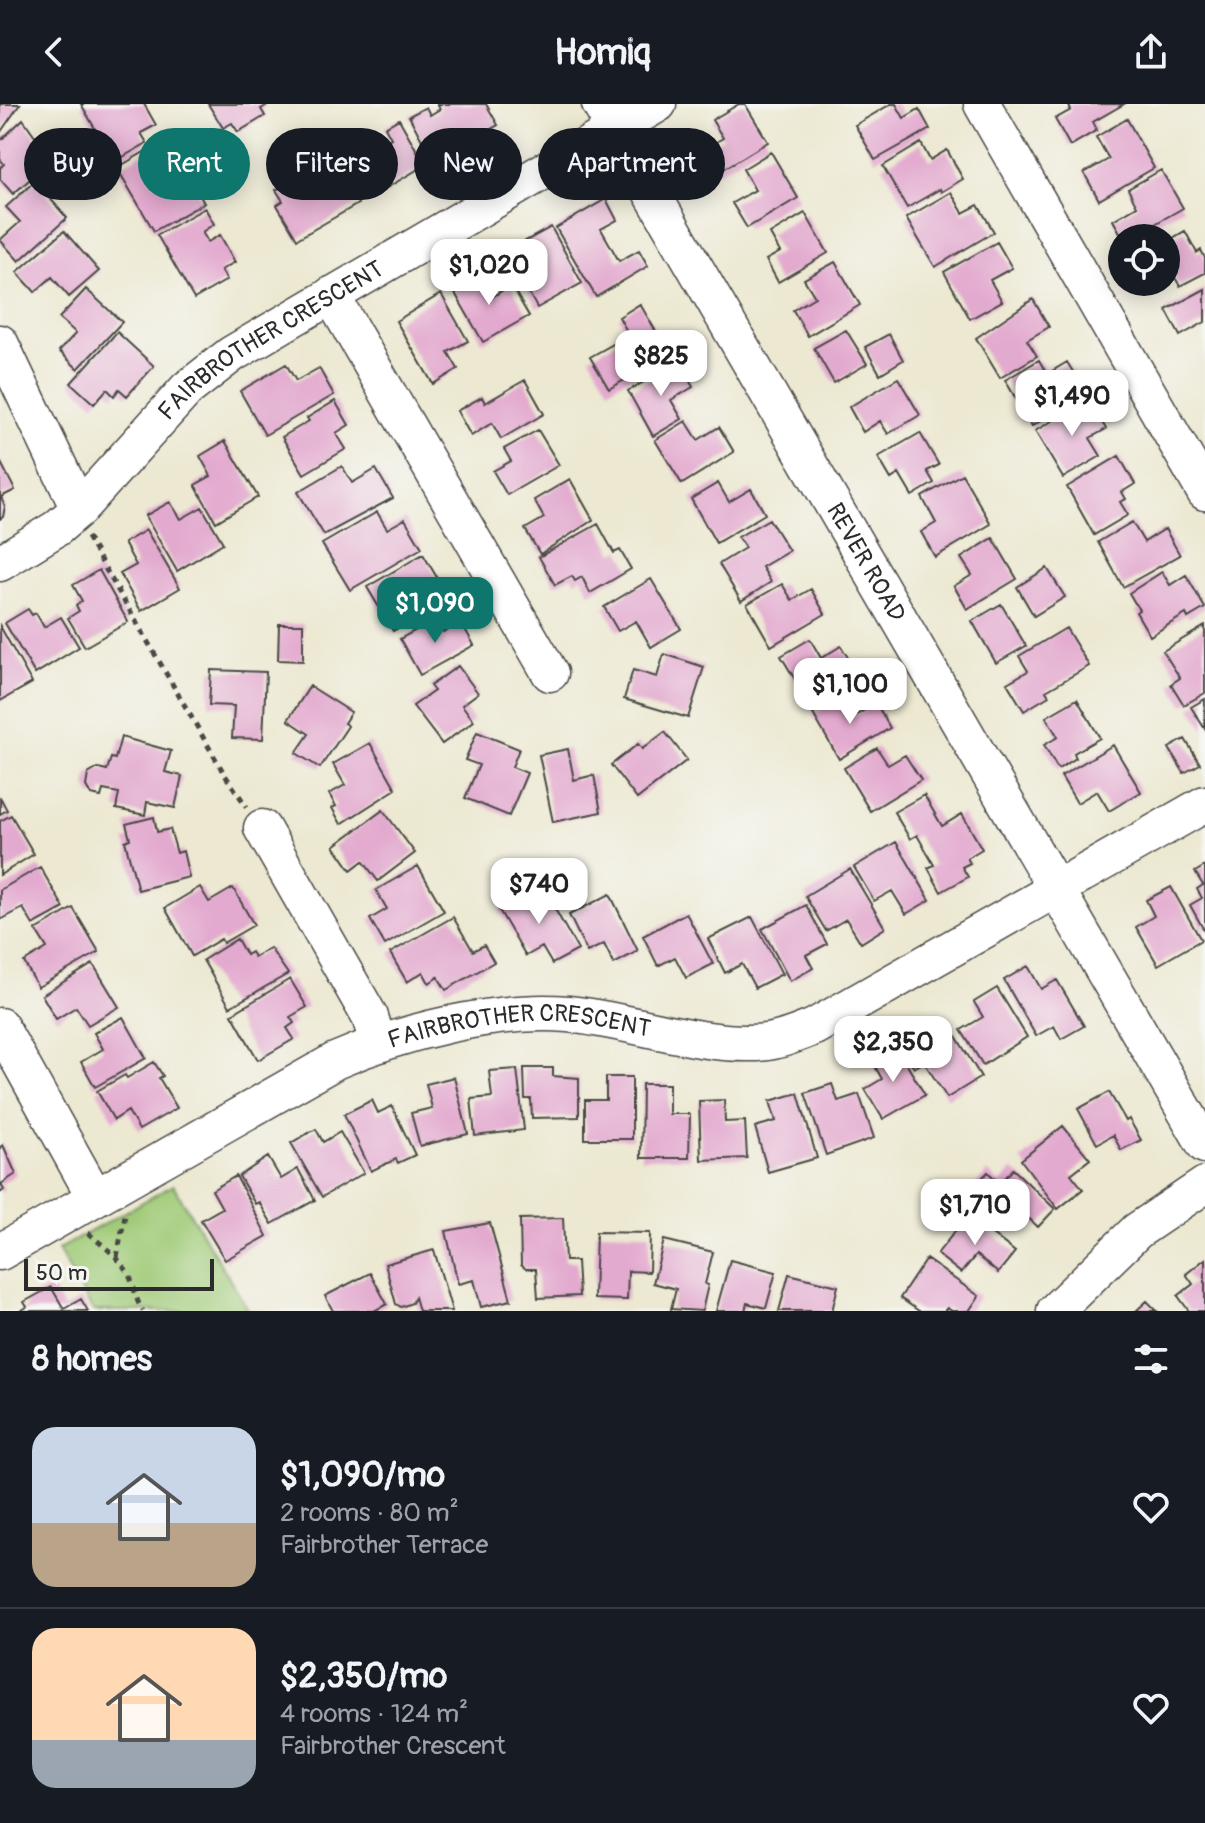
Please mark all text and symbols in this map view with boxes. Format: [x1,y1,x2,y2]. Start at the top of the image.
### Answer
icon: back [32,30,76,74]
text: Homiq [554,30,651,75]
icon: share [1129,30,1173,74]
chip: Buy [24,128,122,200]
chip: Rent [138,128,250,200]
chip: Filters [266,128,398,200]
chip: New [414,128,522,200]
chip: Apartment [538,128,725,200]
map controls [1108,224,1180,296]
button: locate [1108,224,1180,296]
pin: $1,020 [424,239,554,307]
text: $1,020 [449,249,529,281]
street label: FAIRBROTHER CRESCENT [152,254,388,426]
pin: $825 [614,330,708,398]
text: $825 [633,340,689,372]
pin: $1,490 [1007,370,1137,438]
text: $1,490 [1033,380,1111,412]
street label: REVER ROAD [821,498,912,627]
pin: $1,090 [370,577,500,645]
text: $1,090 [395,587,475,619]
pin: $1,100 [785,658,915,726]
text: $1,100 [812,668,888,700]
pin: $740 [492,858,586,926]
text: $740 [509,868,569,900]
street label: FAIRBROTHER CRESCENT [384,999,653,1055]
pin: $2,350 [828,1016,958,1084]
text: $2,350 [852,1026,934,1058]
pin: $1,710 [910,1179,1040,1247]
text: $1,710 [939,1189,1011,1221]
scale bar [24,1255,214,1291]
text: 50 m [36,1259,87,1287]
icon: filters [1129,1337,1173,1381]
text: 8 homes [32,1338,152,1381]
text: $1,090/mo [280,1454,445,1497]
icon: home [96,1459,192,1555]
icon: heart [1129,1485,1173,1529]
text: 2 rooms · 80 m² [280,1497,459,1529]
text: Fairbrother Terrace [280,1529,488,1561]
text: $2,350/mo [280,1655,447,1698]
icon: home [96,1660,192,1756]
icon: heart [1129,1686,1173,1730]
text: 4 rooms · 124 m² [280,1698,468,1730]
text: Fairbrother Crescent [280,1730,506,1762]

